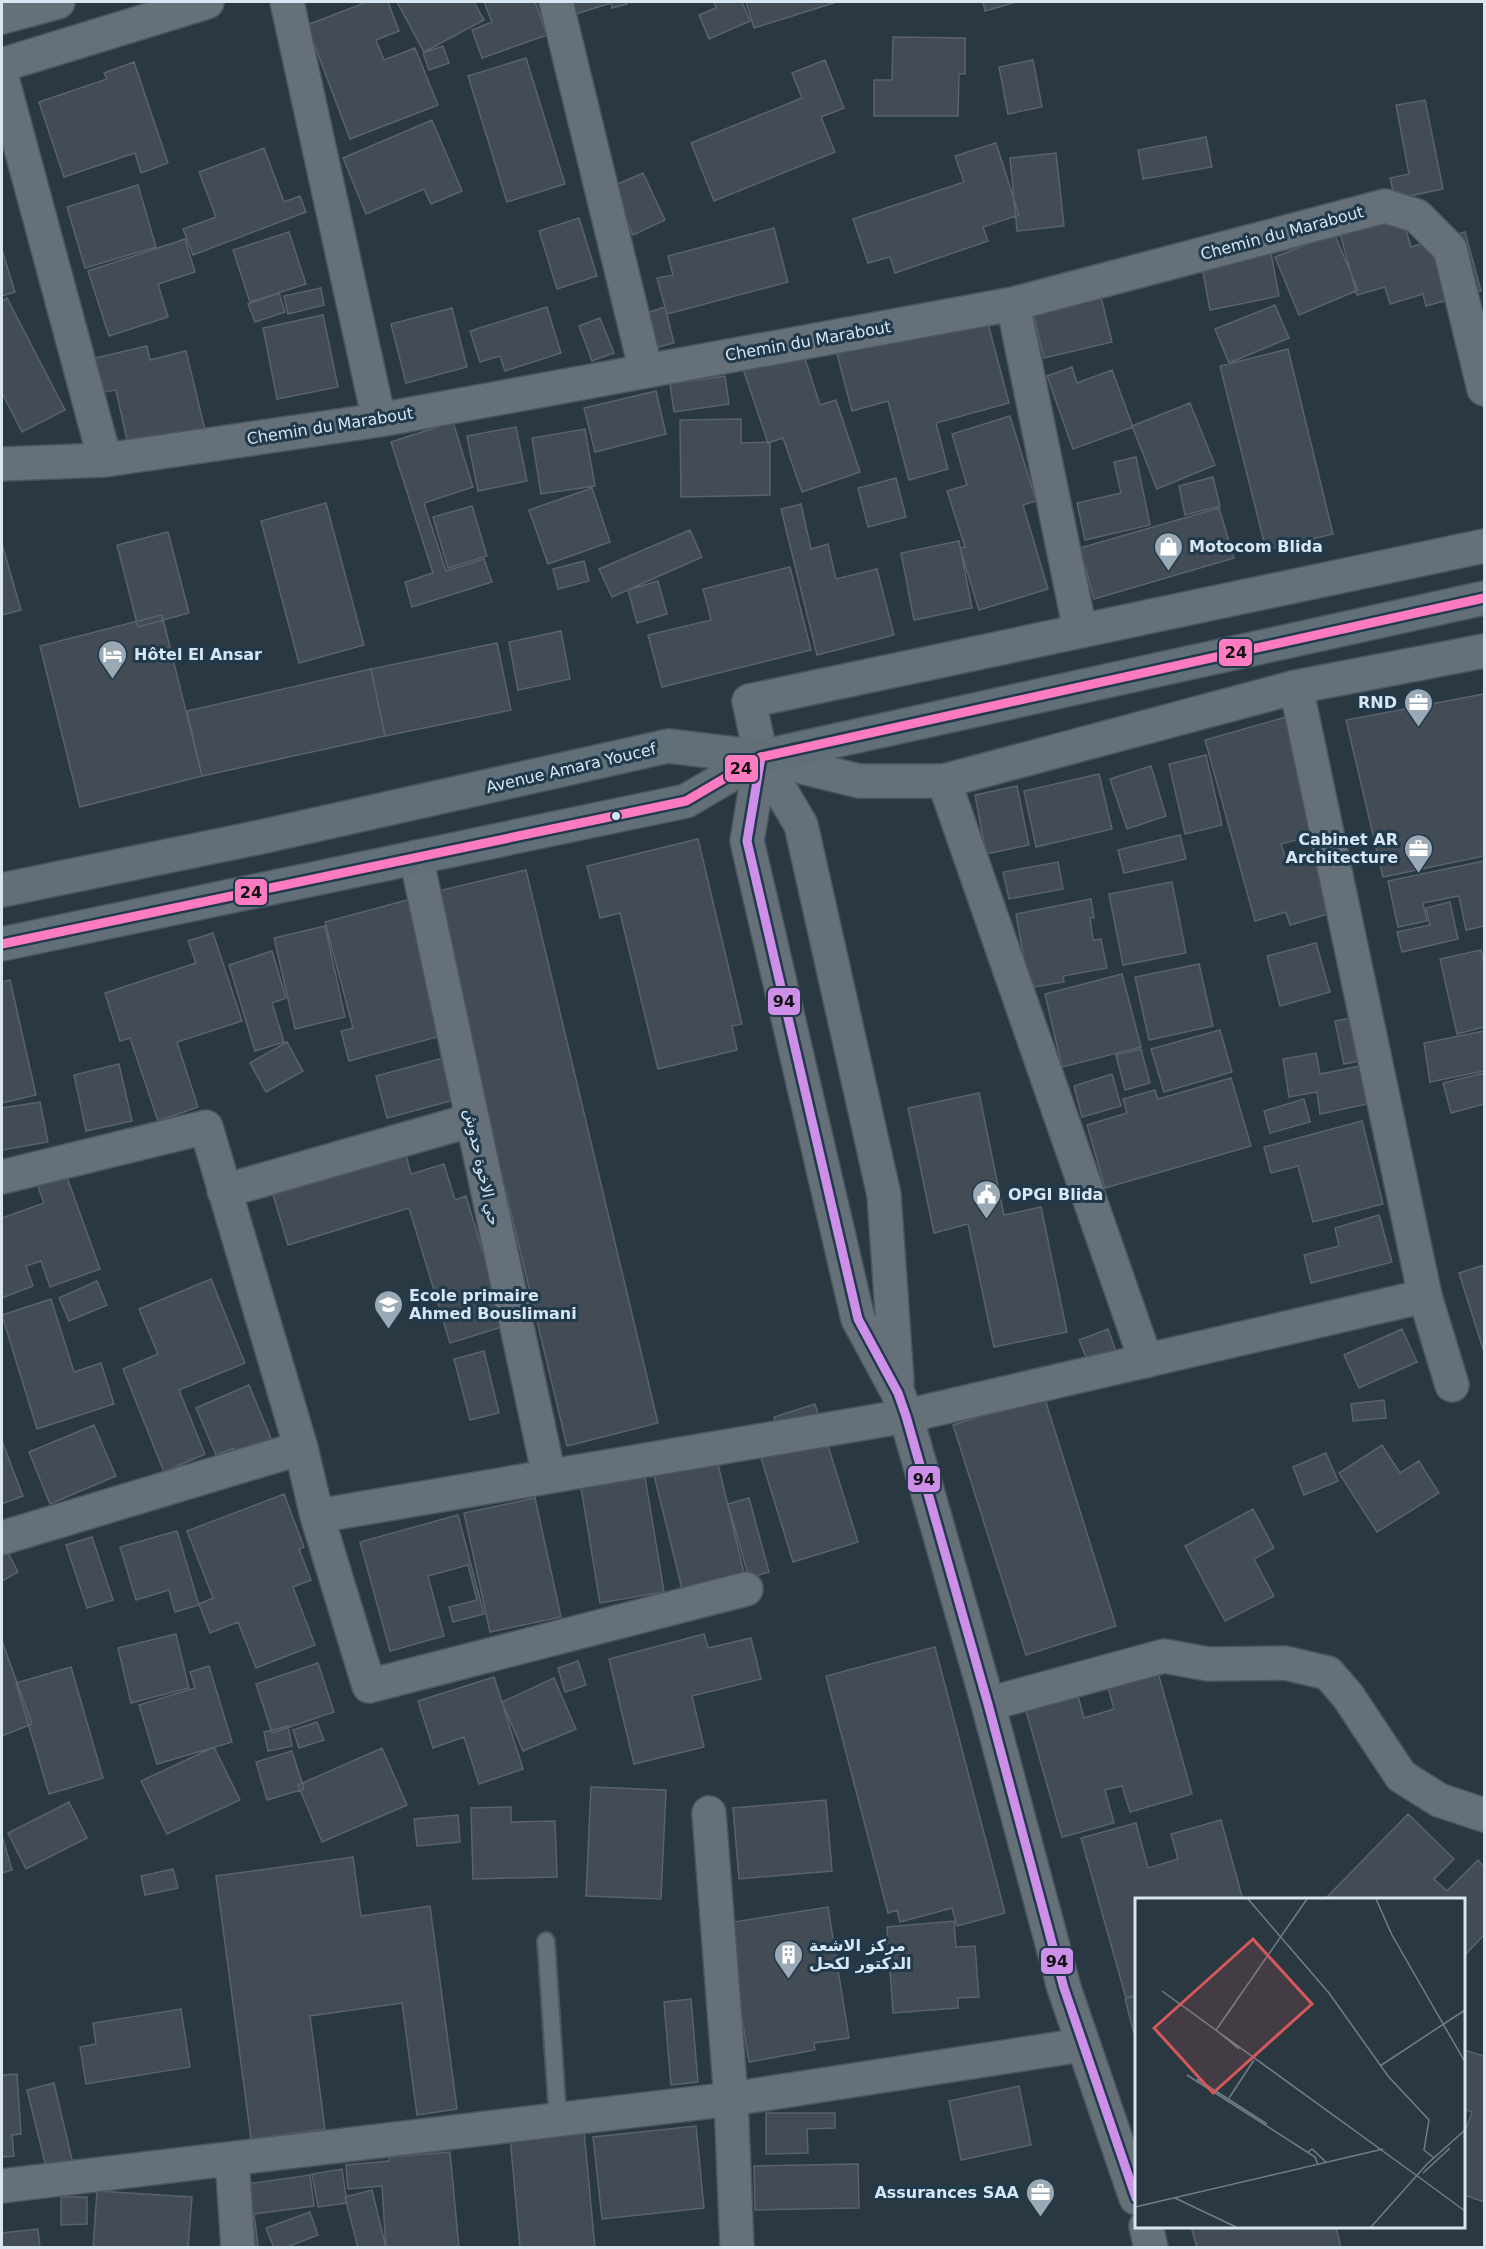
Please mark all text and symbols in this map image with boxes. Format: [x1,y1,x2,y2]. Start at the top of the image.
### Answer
street label: Chemin du Marabout [1198,202,1366,264]
street label: Chemin du Marabout [724,317,892,365]
street label: Chemin du Marabout [245,403,415,449]
shop icon: Motocom Blida [1152,530,1184,572]
place label: Motocom Blida [1189,537,1323,556]
hotel icon: Hôtel El Ansar [97,638,129,680]
line badge: 24 [1218,638,1253,667]
text: 24 [1225,643,1247,662]
place label: Hôtel El Ansar [134,645,262,664]
office icon: RND [1402,686,1434,728]
place label: RND [1358,693,1397,712]
street label: Avenue Amara Youcef [484,739,658,797]
line badge: 24 [724,754,759,783]
text: 24 [730,759,752,778]
unlabelled marker [610,810,622,822]
place label: Cabinet AR Architecture [1286,830,1398,867]
office icon: Cabinet AR Architecture [1403,832,1435,874]
line badge: 24 [234,878,268,906]
text: 24 [240,883,262,902]
line badge: 94 [767,987,801,1016]
text: 94 [773,992,795,1011]
street label: حي الاخوة حدوش [459,1107,504,1227]
public building icon: OPGI Blida [971,1178,1003,1220]
place label: OPGI Blida [1008,1185,1103,1204]
place label: Ecole primaire Ahmed Bouslimani [409,1286,577,1323]
school or university icon: Ecole primaire Ahmed Bouslimani [372,1288,404,1330]
line badge: 94 [907,1465,941,1493]
text: 94 [913,1470,935,1489]
inset map [1135,1898,1465,2228]
place label: مركز الاشعة الدكتور لكحل [809,1936,912,1973]
building icon: مركز الاشعة الدكتور لكحل [772,1938,804,1980]
line badge: 94 [1040,1947,1074,1975]
text: 94 [1046,1952,1068,1971]
office icon: Assurances SAA [1024,2176,1056,2218]
place label: Assurances SAA [874,2183,1020,2202]

